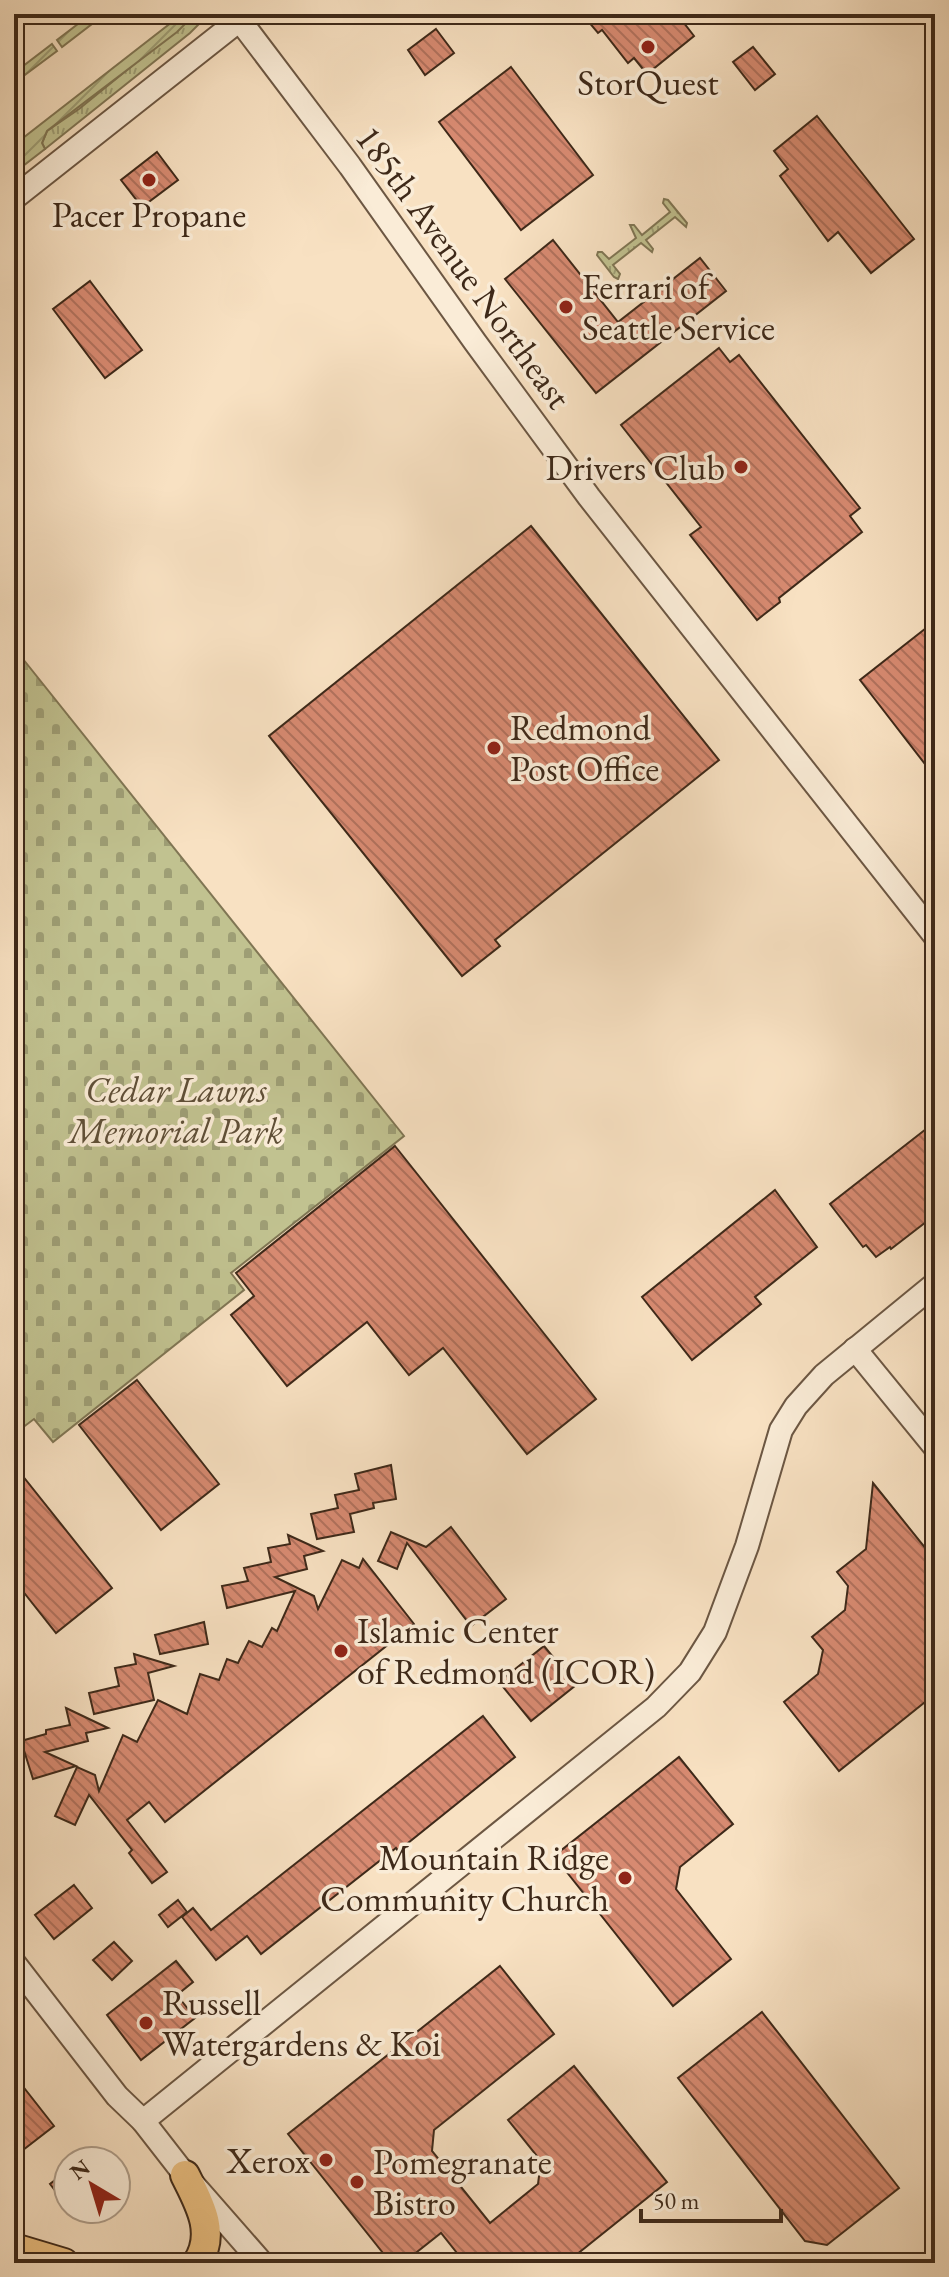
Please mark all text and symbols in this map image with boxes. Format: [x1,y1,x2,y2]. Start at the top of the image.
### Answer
marker: StorQuest [639,38,657,56]
place label: StorQuest [577,59,719,106]
street label: 185th Avenue Northeast [345,116,583,418]
marker: Pacer Propane [140,171,158,189]
place label: Pacer Propane [52,191,246,238]
place label: Ferrari of Seattle Service [582,263,775,351]
marker: Ferrari of Seattle Service [557,298,575,316]
place label: Drivers Club [546,444,725,491]
marker: Drivers Club [732,458,750,476]
place label: Redmond Post Office [510,704,659,792]
marker: Redmond Post Office [485,739,503,757]
park label: Cedar Lawns Memorial Park [67,1066,283,1154]
place label: Islamic Center of Redmond (ICOR) [357,1607,655,1695]
marker: Islamic Center of Redmond (ICOR) [332,1642,350,1660]
place label: Mountain Ridge Community Church [320,1834,609,1922]
marker: Mountain Ridge Community Church [616,1869,634,1887]
place label: Russell Watergardens & Koi [162,1979,441,2067]
marker: Russell Watergardens & Koi [137,2014,155,2032]
place label: Xerox [225,2137,311,2184]
place label: Pomegranate Bistro [373,2138,552,2226]
north arrow [52,2145,132,2225]
marker: Xerox [317,2151,335,2169]
text: N [64,2153,96,2187]
marker: Pomegranate Bistro [348,2173,366,2191]
scale bar [641,2173,781,2223]
text: 50 m [653,2185,700,2216]

